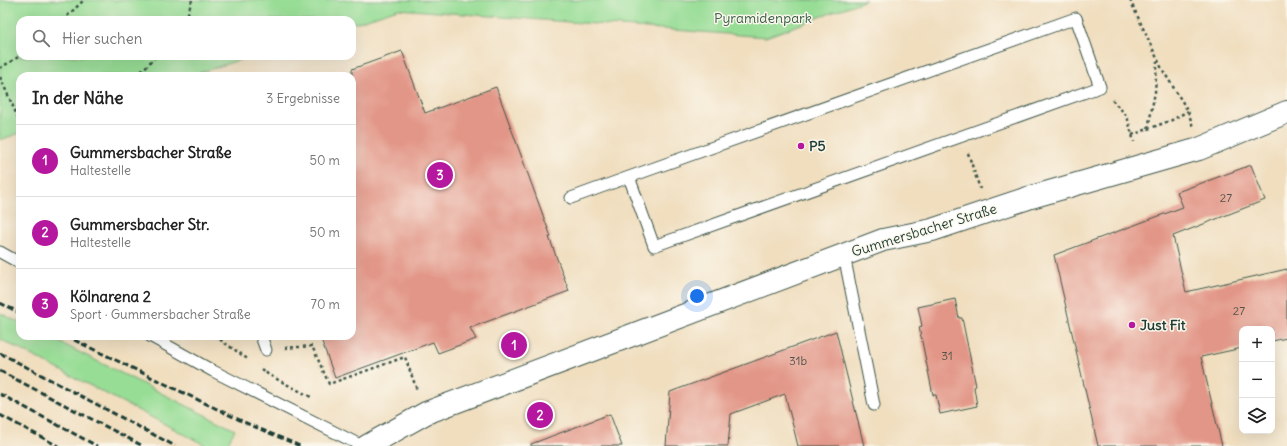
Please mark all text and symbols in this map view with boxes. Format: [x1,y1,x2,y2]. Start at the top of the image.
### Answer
park label: Pyramidenpark [714,9,812,27]
search box [16,16,356,60]
icon: search [30,27,52,49]
text: Hier suchen [62,29,142,48]
text: In der Nähe [32,87,124,109]
text: 3 Ergebnisse [266,90,340,107]
place label: P5 [809,137,825,155]
marker: P5 [796,141,806,151]
text: Gummersbacher Straße [70,143,232,162]
text: 1 [42,152,48,169]
text: 50 m [309,152,340,169]
pin: 3 [427,160,453,190]
text: Haltestelle [70,162,131,179]
house number: 27 [1220,190,1232,205]
street label: Gummersbacher Straße [849,199,999,261]
text: Gummersbacher Str. [70,215,209,234]
text: 2 [41,224,49,241]
text: 50 m [309,224,340,241]
text: Haltestelle [70,234,131,251]
your location [687,286,707,306]
text: Kölnarena 2 [70,287,151,306]
text: 3 [41,296,49,313]
text: 70 m [311,296,340,313]
house number: 27 [1233,303,1245,318]
text: Sport · Gummersbacher Straße [70,306,251,323]
place label: Just Fit [1140,316,1186,334]
marker: Just Fit [1127,320,1137,330]
map controls [1239,326,1275,434]
button: + [1239,326,1275,362]
pin: 1 [501,330,527,360]
house number: 31 [941,348,953,363]
house number: 31b [789,353,807,368]
button: − [1239,362,1275,398]
button: layers [1239,398,1275,434]
pin: 2 [527,400,553,430]

